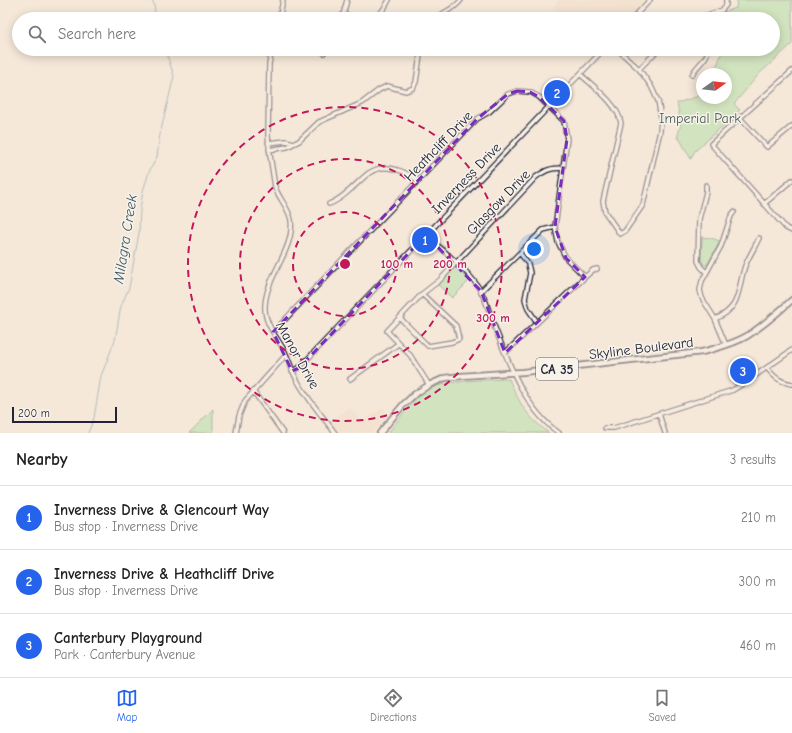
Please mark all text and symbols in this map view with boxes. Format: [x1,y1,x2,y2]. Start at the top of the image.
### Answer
search box [12,12,780,56]
icon: search [26,23,48,45]
text: Search here [58,25,136,43]
north arrow [696,68,732,104]
pin: 2 [544,78,570,108]
street label: Heathcliff Drive [400,108,476,185]
park label: Imperial Park [659,110,741,127]
street label: Inverness Drive [428,139,505,218]
street label: Glasgow Drive [463,166,534,238]
water label: Milagra Creek [109,192,141,286]
pin: 1 [412,225,438,255]
your location [524,239,544,259]
centre of rings [338,257,352,271]
text: 100 m [381,257,413,271]
text: 200 m [433,257,467,271]
text: 300 m [476,311,510,325]
street label: Manor Drive [272,319,323,392]
street label: Skyline Boulevard [588,334,694,363]
pin: 3 [730,356,756,386]
road number: CA 35 [536,358,578,380]
scale bar [12,405,117,424]
text: 200 m [18,407,50,420]
text: Nearby [16,450,67,469]
text: 3 results [730,452,776,467]
text: Inverness Drive & Glencourt Way [54,501,269,519]
text: 1 [26,510,32,525]
text: 210 m [741,510,776,525]
text: Bus stop · Inverness Drive [54,519,198,534]
text: Inverness Drive & Heathcliff Drive [54,565,274,583]
text: 2 [26,574,32,589]
text: 300 m [738,574,776,589]
text: Bus stop · Inverness Drive [54,583,198,598]
text: Canterbury Playground [54,629,202,647]
text: 3 [26,638,32,653]
text: 460 m [740,638,776,653]
text: Park · Canterbury Avenue [54,647,195,662]
tab: Map [116,687,138,724]
tab: Directions [370,687,417,724]
tab: Saved [649,687,676,724]

